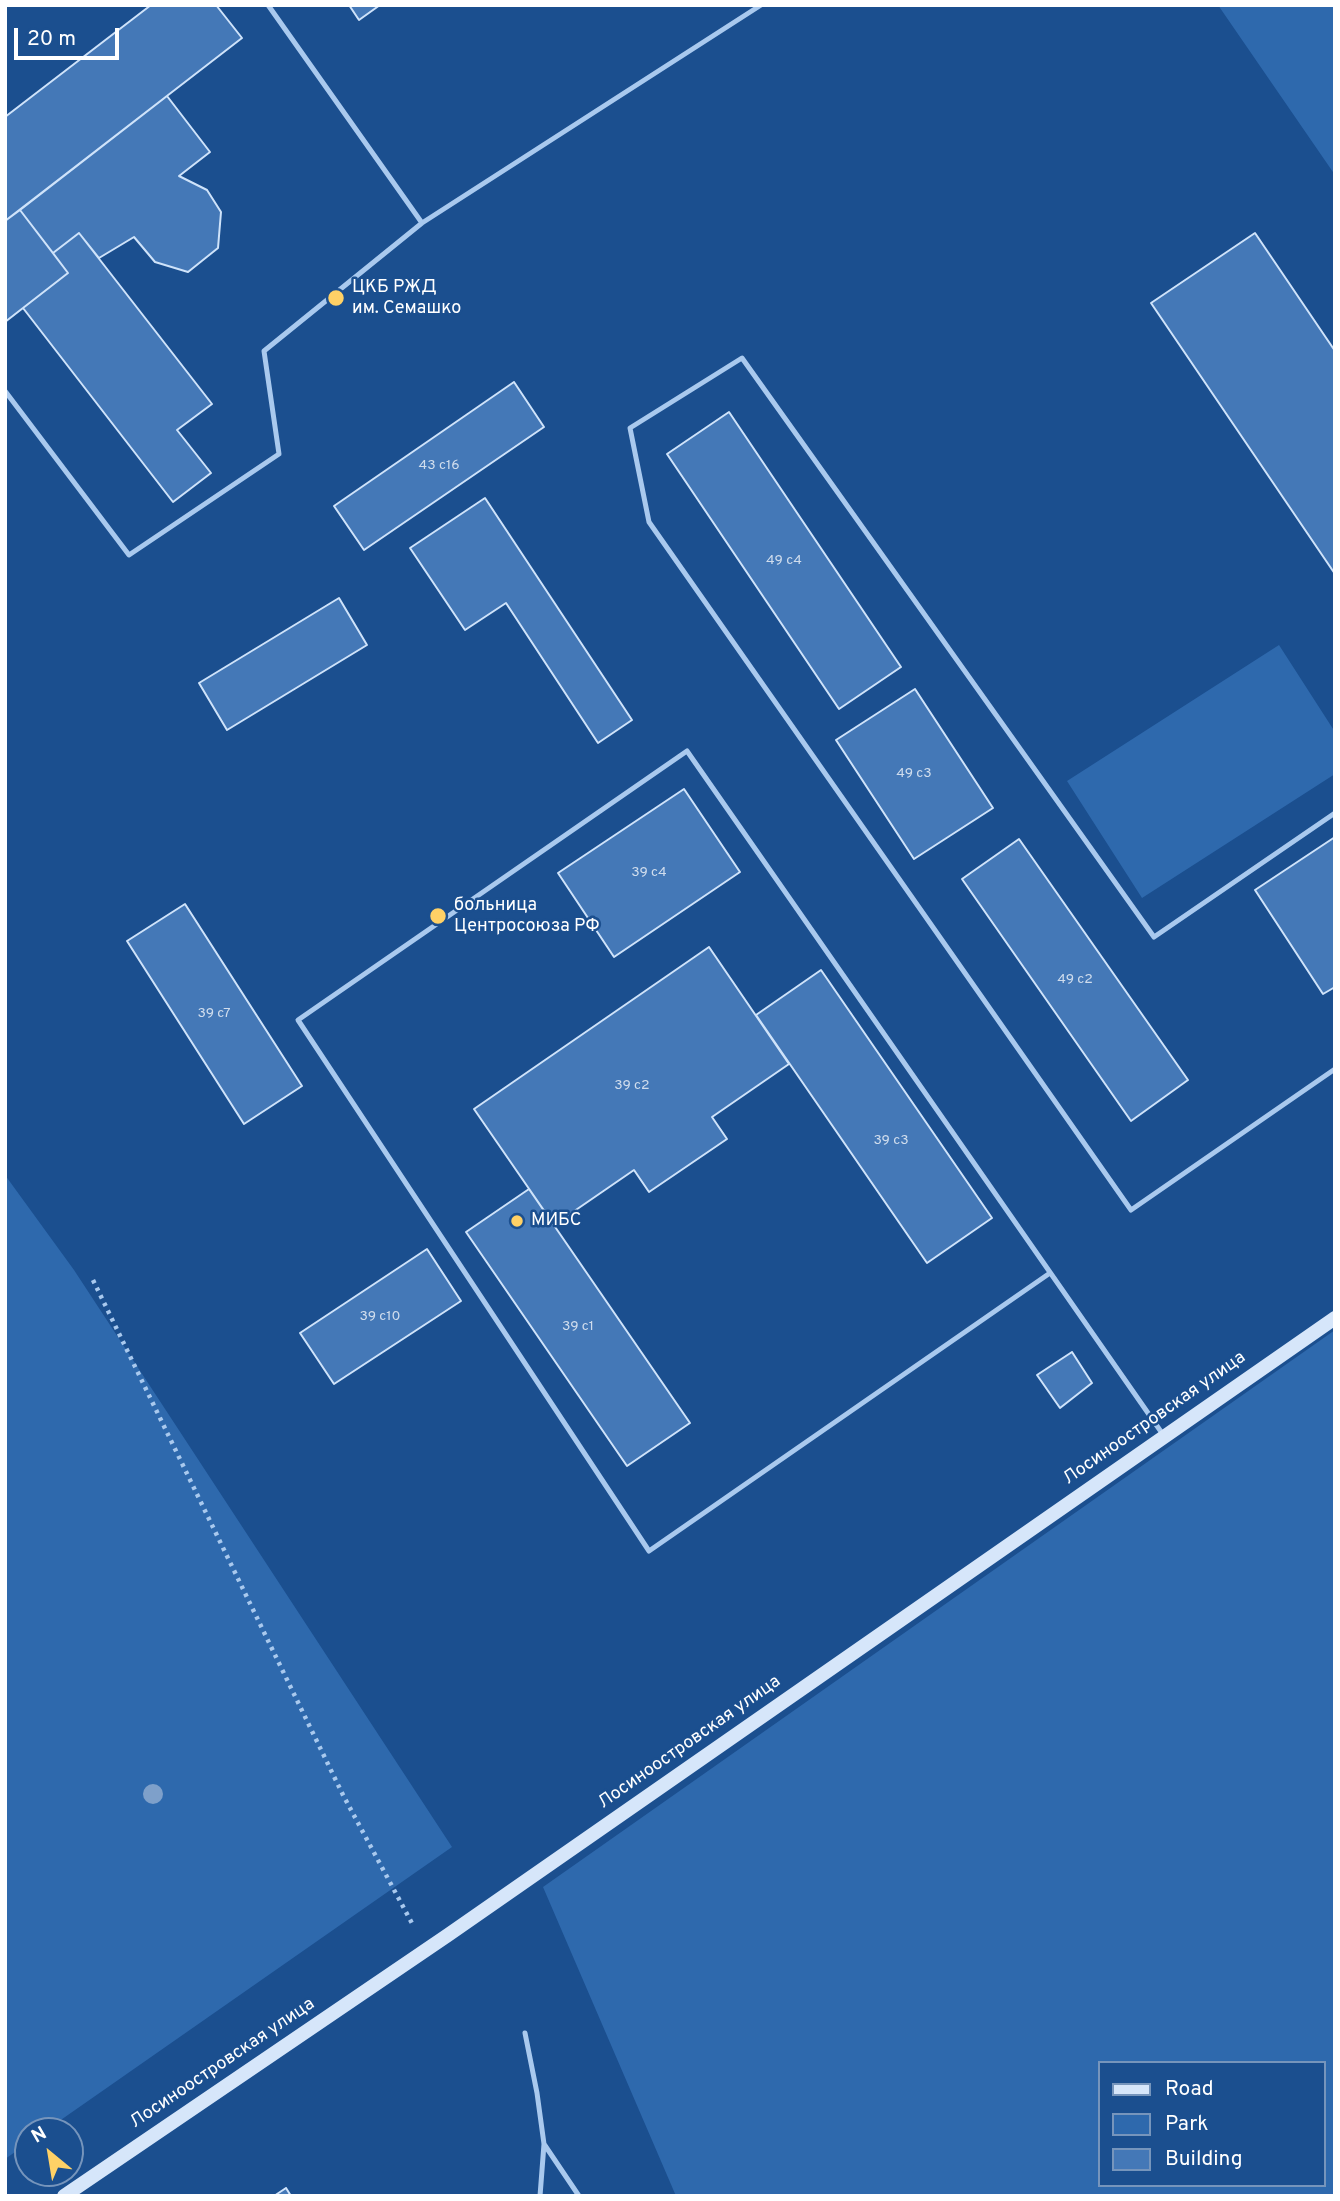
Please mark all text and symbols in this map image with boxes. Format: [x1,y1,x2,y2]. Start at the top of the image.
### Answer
scale bar [18,14,122,58]
text: 20 m [27,26,76,53]
place label: ЦКБ РЖД им. Семашко [352,277,461,320]
marker: ЦКБ РЖД им. Семашко [326,288,346,308]
house number: 43 с16 [419,458,459,474]
house number: 49 с4 [766,553,802,569]
house number: 49 с3 [896,766,932,782]
house number: 39 с4 [631,865,667,881]
place label: больница Центросоюза РФ [454,895,600,937]
marker: больница Центросоюза РФ [428,906,448,926]
house number: 49 с2 [1057,972,1093,988]
house number: 39 с7 [198,1006,230,1022]
house number: 39 с2 [614,1078,650,1094]
house number: 39 с3 [873,1133,909,1149]
place label: МИБС [531,1210,581,1232]
marker: МИБС [509,1213,525,1229]
house number: 39 с10 [359,1309,401,1325]
house number: 39 с1 [562,1319,594,1335]
street label: Лосиноостровская улица [1060,1348,1250,1490]
street label: Лосиноостровская улица [595,1672,785,1814]
street label: Лосиноостровская улица [127,1994,319,2134]
legend [1098,2061,1326,2187]
text: Road [1165,2076,1214,2103]
text: Park [1165,2111,1208,2138]
north arrow [14,2117,84,2187]
text: N [28,2122,51,2149]
text: Building [1165,2146,1243,2173]

